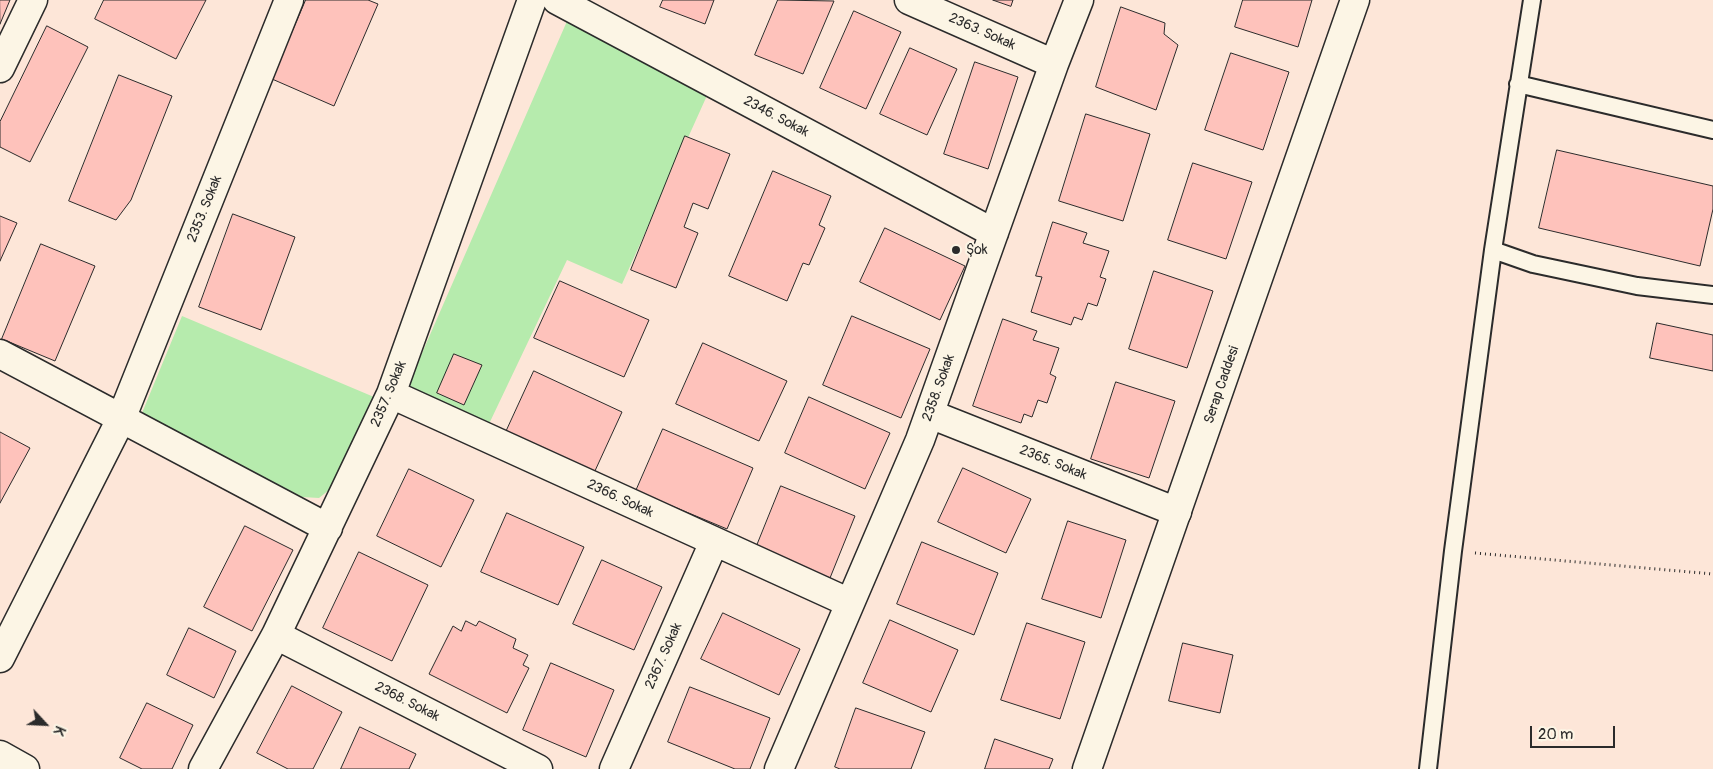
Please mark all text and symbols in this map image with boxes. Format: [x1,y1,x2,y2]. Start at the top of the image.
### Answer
street label: 2363. Sokak [946,10,1018,54]
street label: 2346. Sokak [741,93,811,141]
street label: 2353. Sokak [184,173,226,245]
place label: Şok [966,242,988,258]
marker: Şok [950,244,962,256]
street label: Serap Caddesi [1201,344,1243,426]
street label: 2358. Sokak [919,352,959,424]
street label: 2357. Sokak [368,358,410,430]
street label: 2365. Sokak [1017,442,1089,484]
street label: 2366. Sokak [584,476,656,522]
street label: 2367. Sokak [642,620,686,692]
street label: 2368. Sokak [372,679,442,725]
north arrow [20,699,70,749]
scale bar [1533,716,1618,748]
text: K [50,723,69,738]
text: 20 m [1538,725,1573,744]

